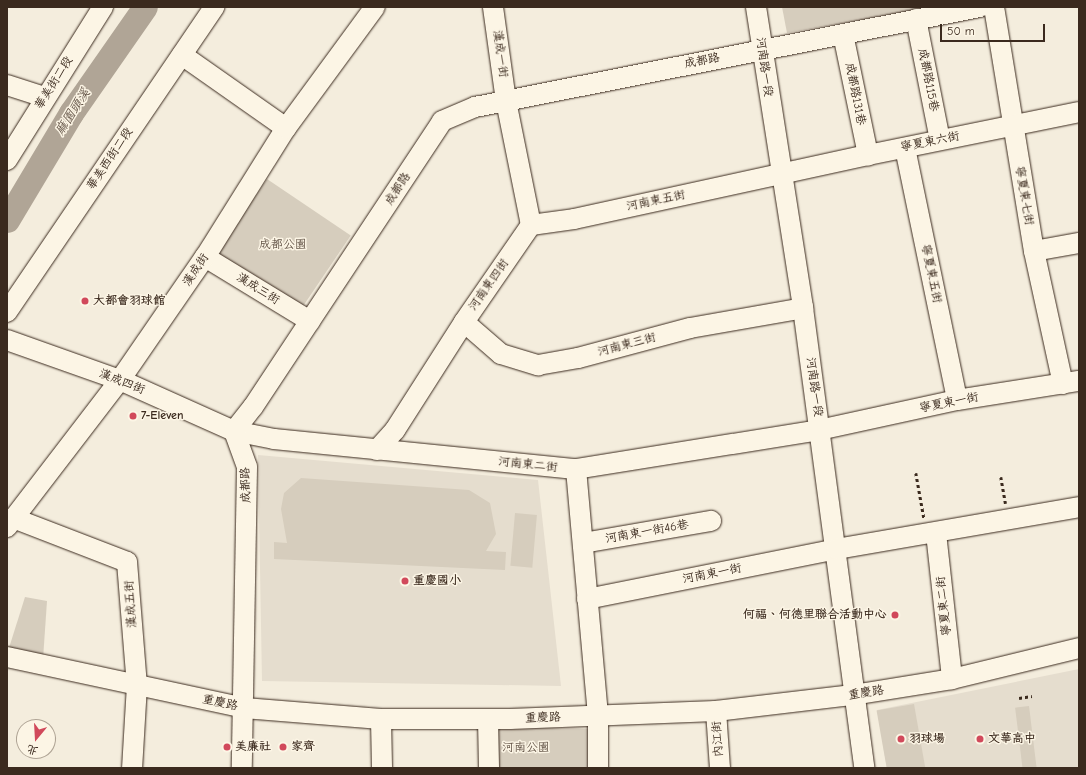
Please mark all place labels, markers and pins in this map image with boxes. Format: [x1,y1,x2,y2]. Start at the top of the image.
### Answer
place label: 大都會羽球館 [93,294,165,308]
marker: 大都會羽球館 [80,296,90,306]
place label: 7-Eleven [141,409,183,423]
marker: 7-Eleven [128,411,138,421]
place label: 重慶國小 [413,574,461,588]
marker: 重慶國小 [400,576,410,586]
place label: 何福、何德里聯合活動中心 [743,608,887,622]
marker: 何福、何德里聯合活動中心 [890,610,900,620]
place label: 羽球場 [909,732,945,746]
place label: 文華高中 [988,732,1036,746]
marker: 羽球場 [896,734,906,744]
marker: 文華高中 [975,734,985,744]
place label: 美廉社 [235,740,271,754]
place label: 家齊 [291,740,315,754]
marker: 美廉社 [222,742,232,752]
marker: 家齊 [278,742,288,752]

